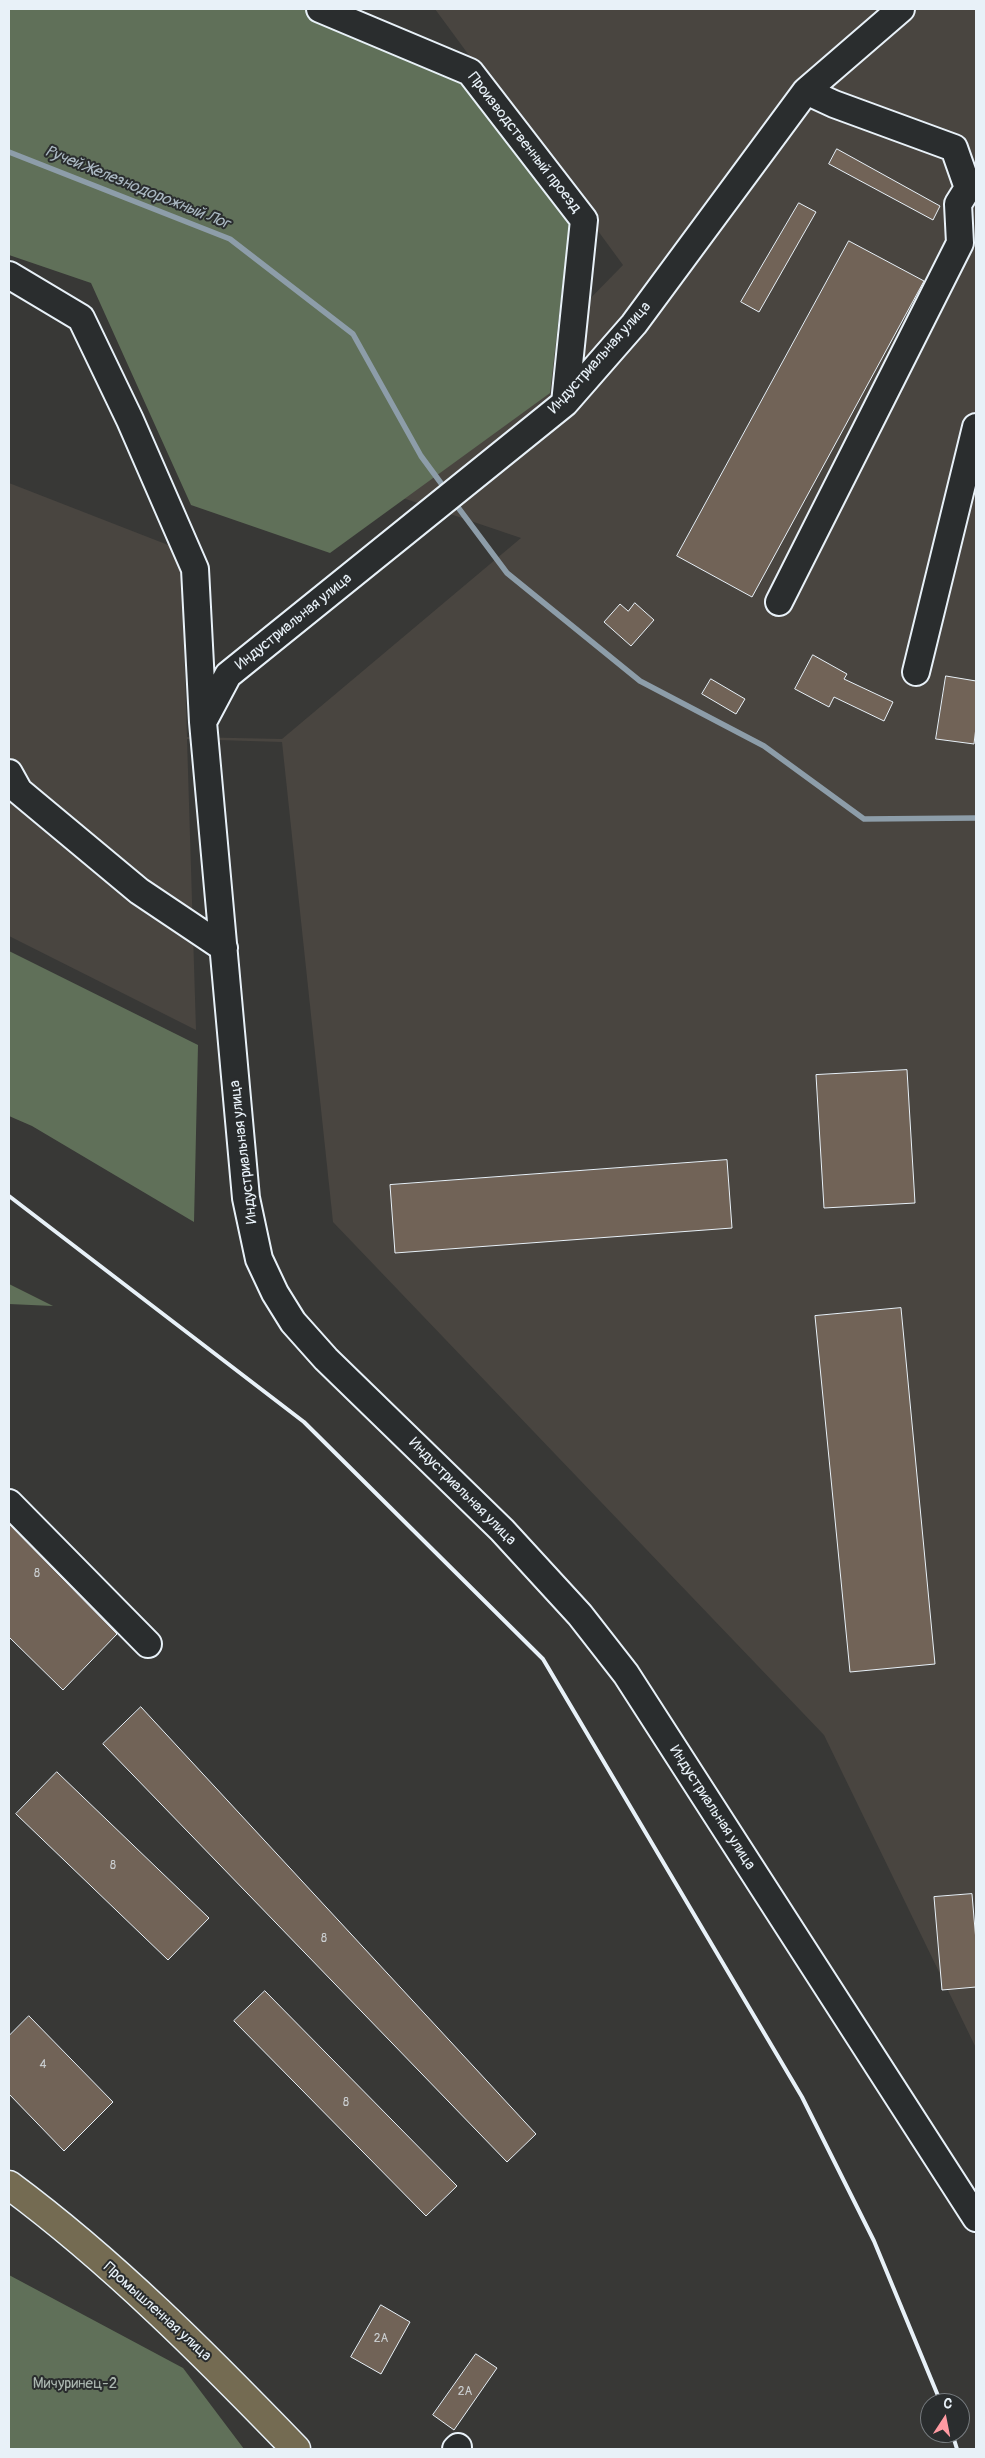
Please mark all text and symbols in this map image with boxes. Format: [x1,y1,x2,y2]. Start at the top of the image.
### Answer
street label: Производственный проезд [463,69,585,217]
water label: Ручей Железнодорожный Лог [42,142,232,234]
street label: Индустриальная улица [545,298,655,418]
street label: Индустриальная улица [232,570,356,674]
street label: Индустриальная улица [226,1079,262,1225]
street label: Индустриальная улица [405,1435,519,1549]
house number: 8 [34,1567,40,1581]
street label: Индустриальная улица [665,1743,759,1873]
house number: 8 [110,1859,116,1873]
house number: 8 [321,1932,327,1946]
house number: 4 [40,2058,46,2072]
house number: 8 [343,2096,349,2110]
street label: Промышленная улица [99,2259,215,2365]
house number: 2А [374,2332,388,2346]
park label: Мичуринец-2 [33,2375,117,2393]
house number: 2А [458,2385,472,2399]
north arrow [920,2393,970,2443]
text: С [942,2395,954,2413]

